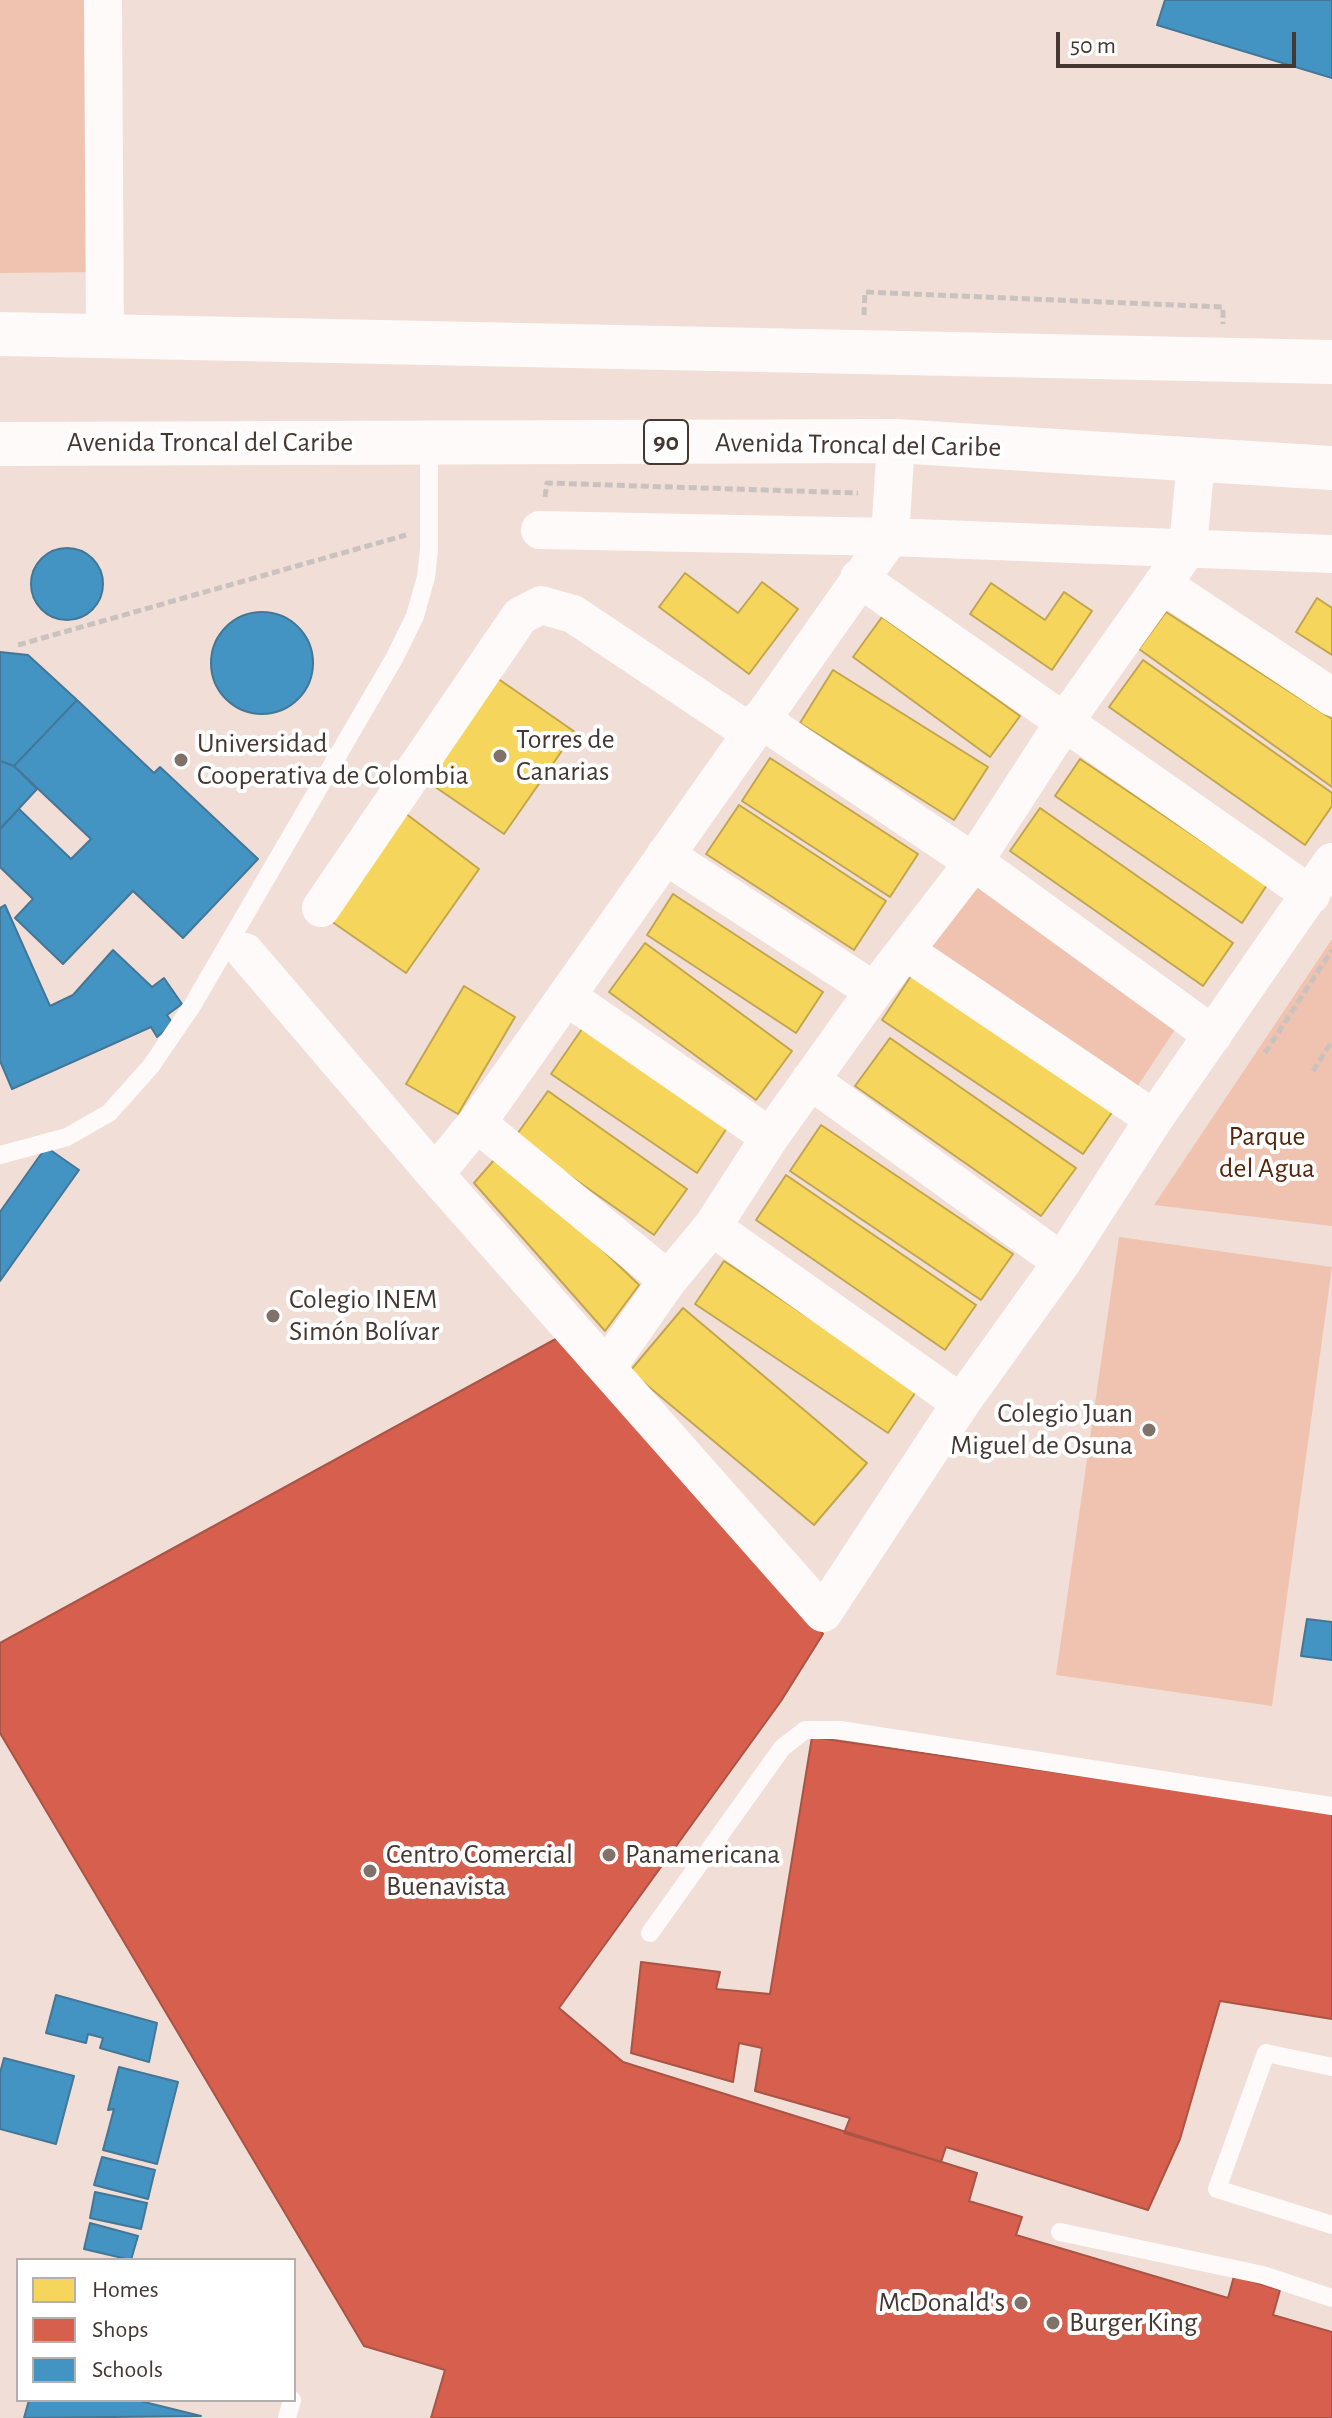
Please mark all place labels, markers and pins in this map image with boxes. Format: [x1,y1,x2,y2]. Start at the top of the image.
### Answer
place label: Torres de Canarias [516,723,615,789]
place label: Universidad Cooperativa de Colombia [197,727,469,793]
marker: Torres de Canarias [491,747,509,765]
marker: Universidad Cooperativa de Colombia [172,751,190,769]
place label: Colegio INEM Simón Bolívar [289,1283,439,1349]
marker: Colegio INEM Simón Bolívar [264,1307,282,1325]
place label: Colegio Juan Miguel de Osuna [950,1397,1133,1463]
marker: Colegio Juan Miguel de Osuna [1140,1421,1158,1439]
place label: Centro Comercial Buenavista [386,1838,573,1904]
place label: Panamericana [625,1838,780,1872]
marker: Panamericana [600,1846,618,1864]
marker: Centro Comercial Buenavista [361,1862,379,1880]
place label: McDonald's [878,2286,1005,2320]
marker: McDonald's [1012,2294,1030,2312]
place label: Burger King [1069,2306,1197,2340]
marker: Burger King [1044,2314,1062,2332]

